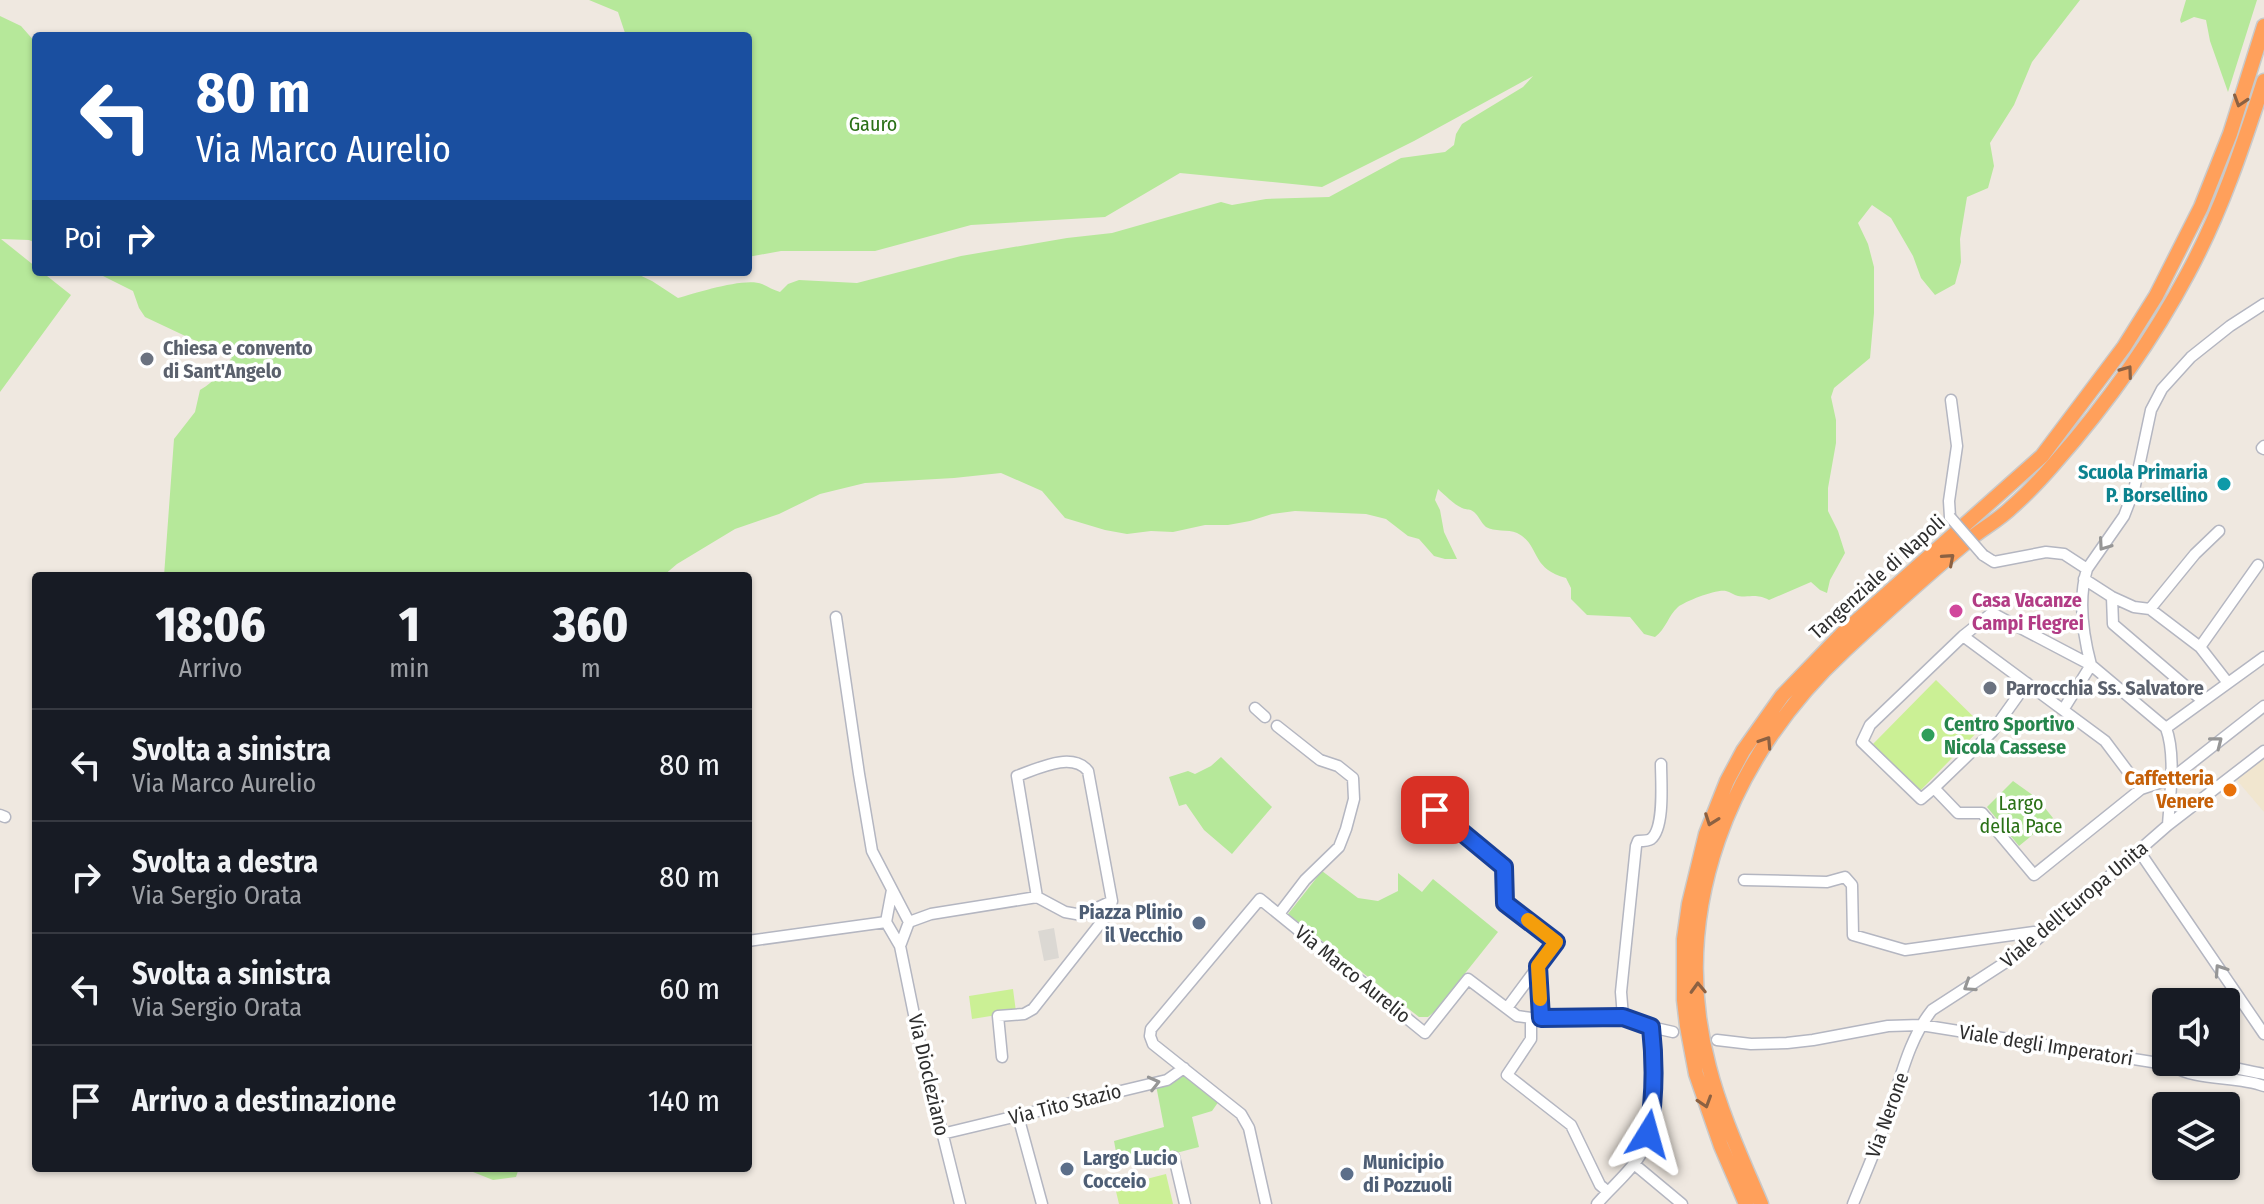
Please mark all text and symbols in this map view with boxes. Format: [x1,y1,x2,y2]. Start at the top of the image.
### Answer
text: 80 m [196,60,311,127]
icon: left [64,64,168,168]
one-way arrow [2234,93,2250,107]
park label: Gauro [849,112,897,136]
text: Via Marco Aurelio [196,128,451,172]
icon: right [118,216,162,260]
text: Poi [64,220,102,256]
place label: Chiesa e convento di Sant'Angelo [163,336,313,383]
marker: Chiesa e convento di Sant'Angelo [138,350,156,368]
one-way arrow [2117,366,2132,380]
place label: Scuola Primaria P. Borsellino [2078,460,2208,507]
marker: Scuola Primaria P. Borsellino [2215,475,2233,493]
street label: Tangenziale di Napoli [1804,510,1950,644]
one-way arrow [2099,536,2114,550]
one-way arrow [1939,554,1954,568]
place label: Casa Vacanze Campi Flegrei [1972,588,2084,635]
text: 18:06 [156,596,265,654]
text: 1 [399,596,420,654]
text: 360 [553,596,628,654]
marker: Casa Vacanze Campi Flegrei [1947,602,1965,620]
text: Arrivo [179,653,242,684]
text: min [389,653,429,684]
text: m [581,653,601,684]
place label: Parrocchia Ss. Salvatore [2006,676,2204,700]
marker: Parrocchia Ss. Salvatore [1981,679,1999,697]
place label: Centro Sportivo Nicola Cassese [1944,712,2075,759]
marker: Centro Sportivo Nicola Cassese [1919,726,1937,744]
text: Svolta a sinistra [132,732,331,768]
one-way arrow [1756,736,1771,751]
one-way arrow [2208,738,2223,752]
icon: left [64,743,108,787]
text: 80 m [659,747,720,783]
place label: Caffetteria Venere [2124,766,2214,813]
text: Via Marco Aurelio [132,768,316,799]
pin [1401,776,1469,844]
marker: Caffetteria Venere [2221,781,2239,799]
icon: arrive [1413,788,1457,832]
park label: Largo della Pace [1980,791,2062,838]
one-way arrow [1704,812,1721,826]
street label: Viale dell'Europa Unita [1996,836,2152,972]
text: Svolta a destra [132,844,318,880]
icon: right [64,855,108,899]
text: 80 m [659,859,720,895]
text: Via Sergio Orata [132,880,302,911]
place label: Piazza Plinio il Vecchio [1079,900,1183,947]
marker: Piazza Plinio il Vecchio [1190,914,1208,932]
street label: Via Marco Aurelio [1290,920,1416,1028]
text: Svolta a sinistra [132,956,331,992]
one-way arrow [2215,965,2230,979]
icon: left [64,967,108,1011]
text: 60 m [659,971,720,1007]
one-way arrow [1963,977,1978,992]
one-way arrow [1689,981,1707,994]
map controls [2152,988,2240,1180]
button: sound [2152,988,2240,1076]
text: Via Sergio Orata [132,992,302,1023]
street label: Via Diocleziano [903,1012,955,1138]
street label: Viale degli Imperatori [1957,1019,2135,1071]
street label: Via Nerone [1860,1069,1914,1161]
one-way arrow [1147,1075,1160,1092]
street label: Via Tito Stazio [1006,1078,1124,1130]
icon: arrive [64,1079,108,1123]
text: Arrivo a destinazione [132,1083,396,1119]
text: 140 m [648,1083,720,1119]
position arrow [1606,1092,1690,1176]
button: layers [2152,1092,2240,1180]
one-way arrow [1696,1095,1712,1108]
place label: Largo Lucio Cocceio [1083,1146,1178,1193]
place label: Municipio di Pozzuoli [1363,1150,1452,1197]
marker: Largo Lucio Cocceio [1058,1160,1076,1178]
marker: Municipio di Pozzuoli [1338,1165,1356,1183]

